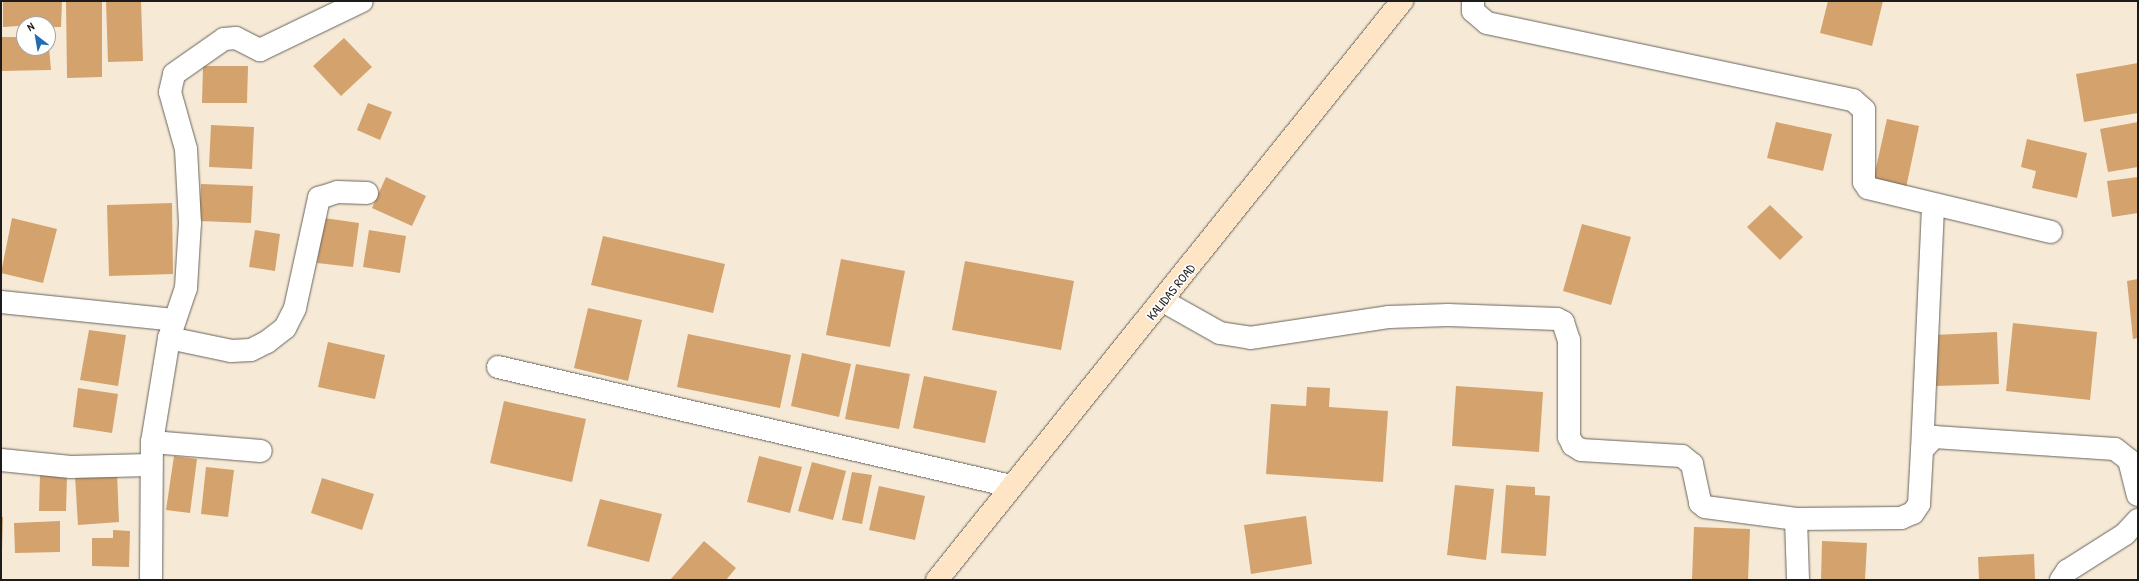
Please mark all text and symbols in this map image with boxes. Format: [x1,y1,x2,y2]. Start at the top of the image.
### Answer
north arrow [16,16,56,56]
text: N [24,19,36,34]
street label: KALIDAS ROAD [1143,261,1199,323]

